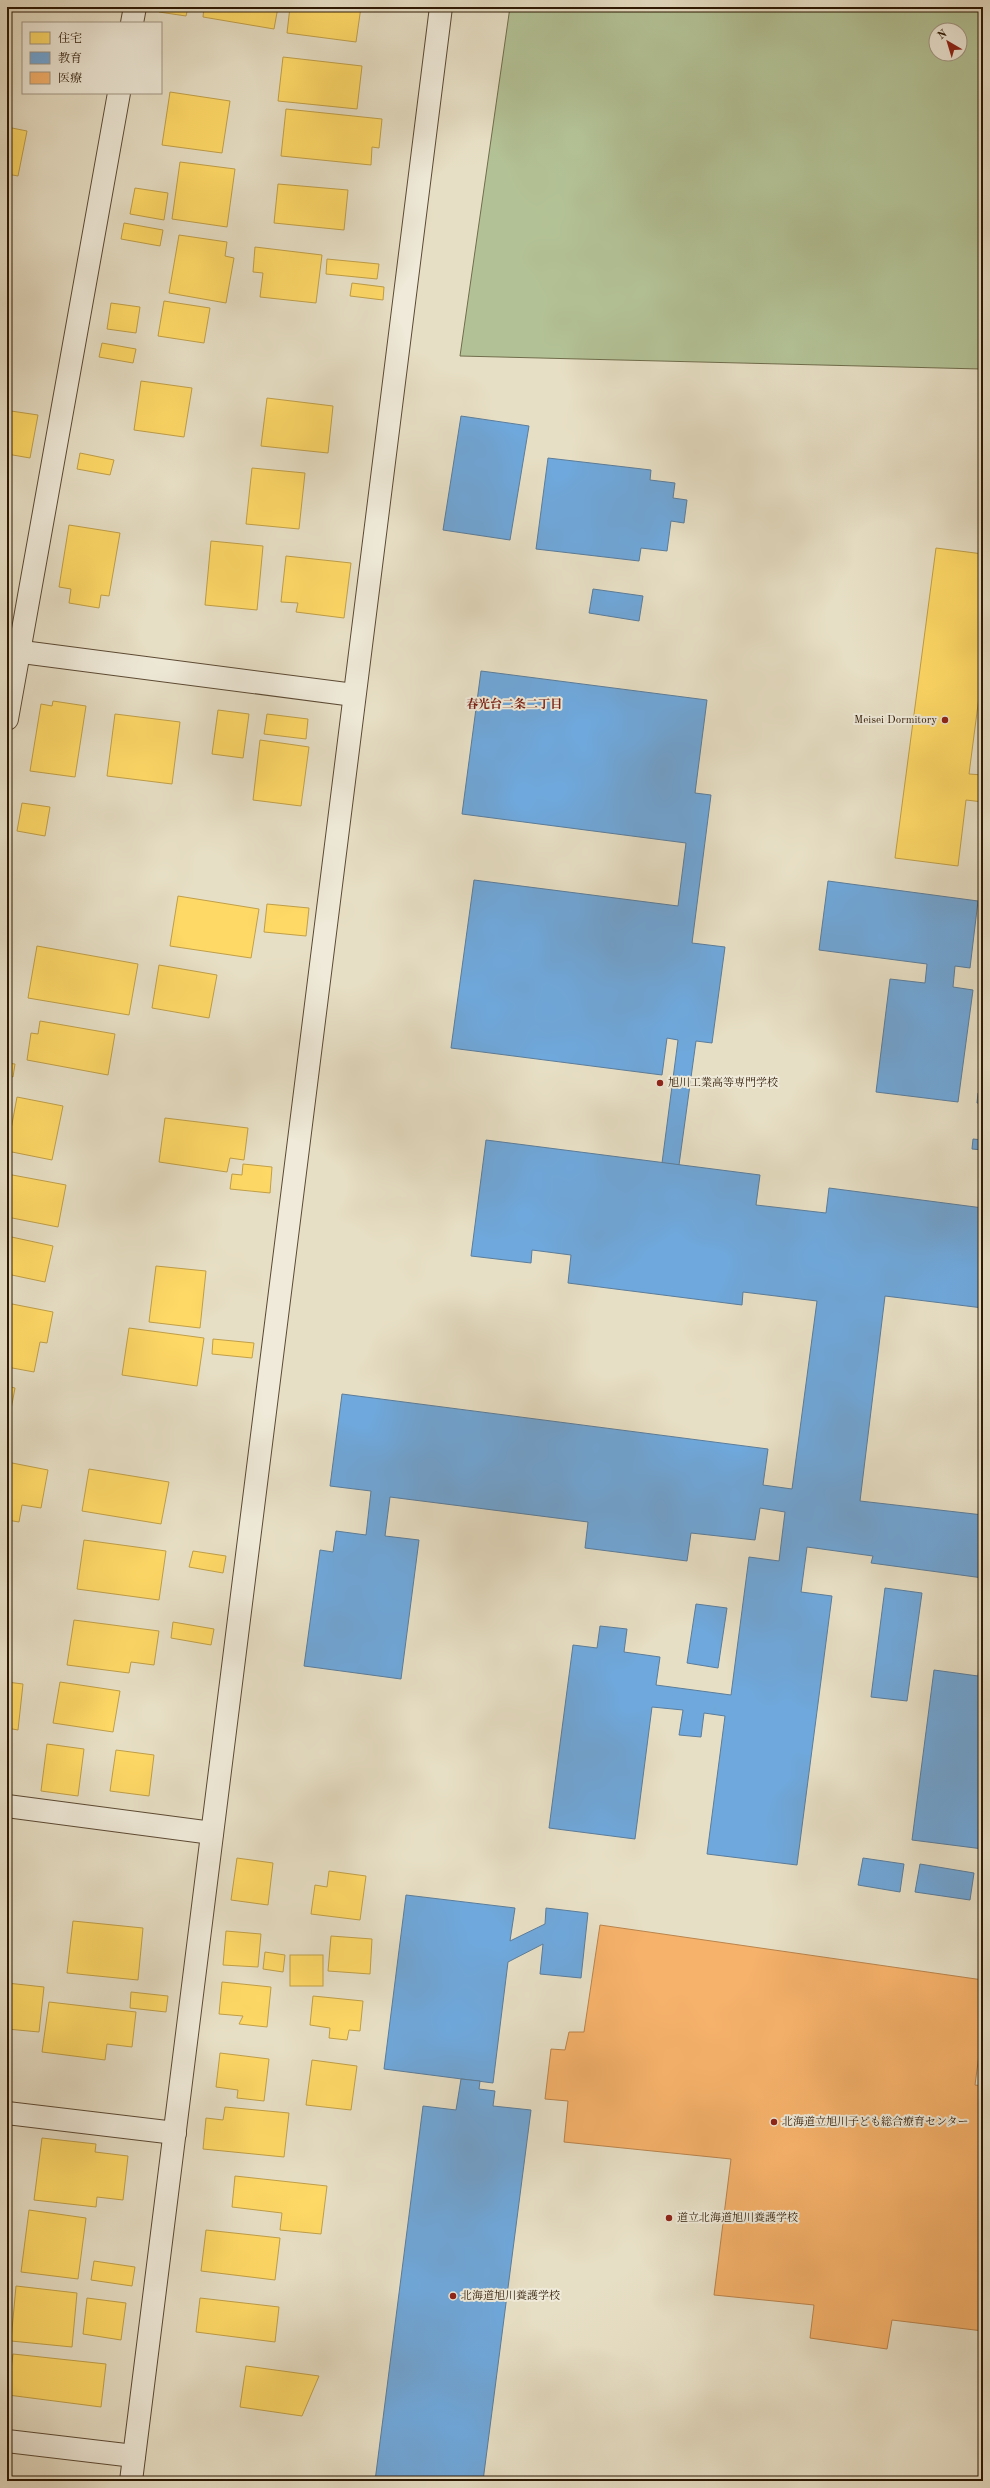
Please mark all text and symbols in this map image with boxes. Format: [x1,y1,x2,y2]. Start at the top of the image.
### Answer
legend [22,22,162,94]
north arrow [928,22,968,62]
text: N [936,28,950,42]
text: 住宅 [58,31,82,45]
text: 教育 [58,51,82,65]
text: 医療 [58,71,82,85]
district label: 春光台二条二丁目 [466,697,562,711]
place label: Meisei Dormitory [854,715,937,726]
marker: Meisei Dormitory [940,715,950,725]
place label: 旭川工業高等専門学校 [668,1076,778,1089]
marker: 旭川工業高等専門学校 [655,1078,665,1088]
place label: 北海道立旭川子ども総合療育センター [782,2115,969,2128]
marker: 北海道立旭川子ども総合療育センター [769,2117,779,2127]
place label: 道立北海道旭川養護学校 [677,2211,798,2224]
marker: 道立北海道旭川養護学校 [664,2213,674,2223]
place label: 北海道旭川養護学校 [461,2289,560,2302]
marker: 北海道旭川養護学校 [448,2291,458,2301]

